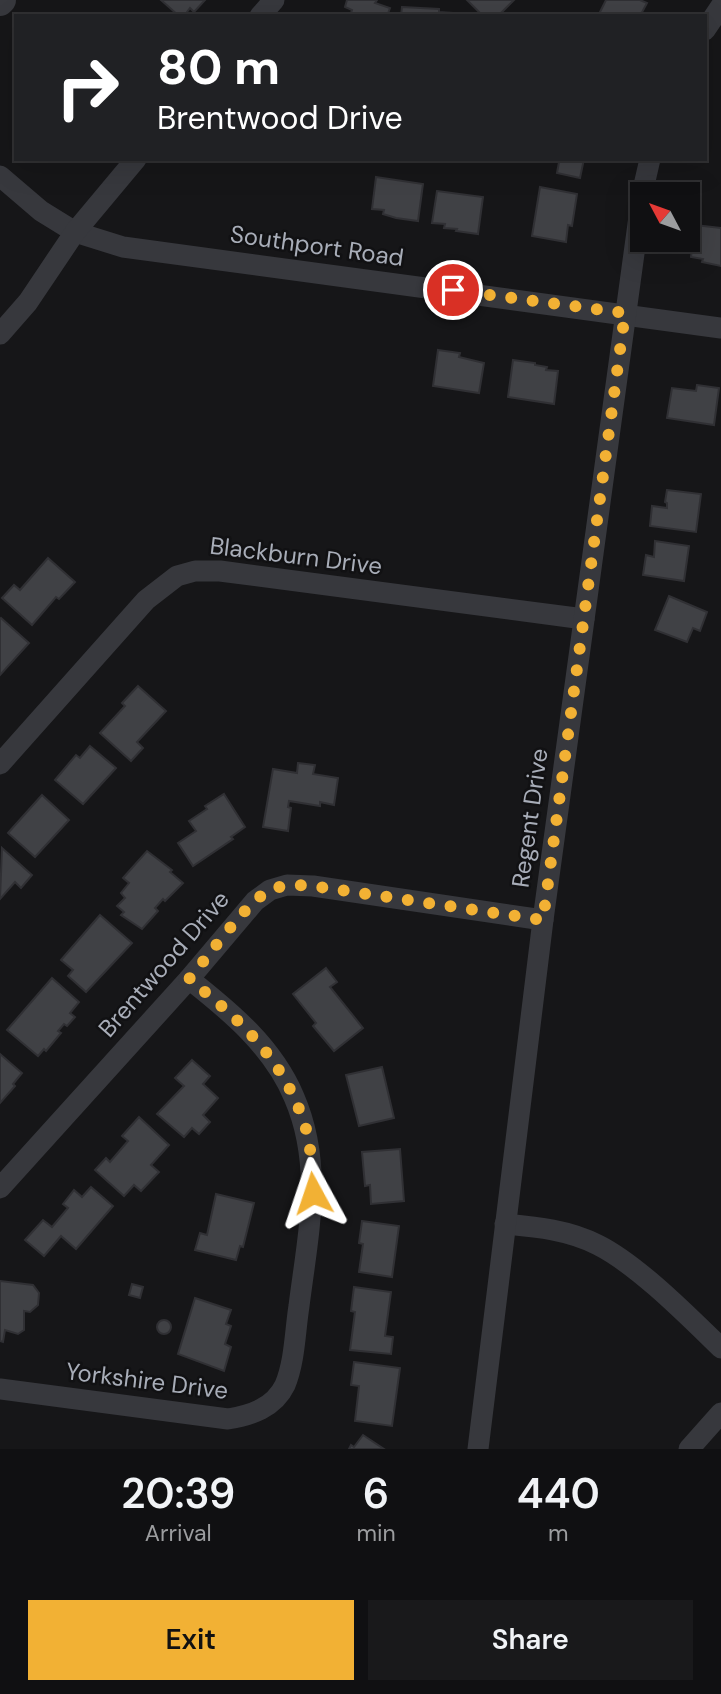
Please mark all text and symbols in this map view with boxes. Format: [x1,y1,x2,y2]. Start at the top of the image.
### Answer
text: 80 m [157,35,280,99]
icon: right [42,42,133,133]
text: Brentwood Drive [157,97,403,139]
north arrow [630,182,700,252]
map controls [630,182,700,252]
street label: Southport Road [228,218,406,273]
pin [423,260,483,320]
icon: arrive [434,271,472,309]
street label: Blackburn Drive [208,530,384,581]
street label: Regent Drive [504,746,555,889]
street label: Brentwood Drive [91,884,236,1043]
position arrow [276,1156,350,1230]
street label: Yorkshire Drive [64,1355,230,1406]
text: 20:39 [121,1466,235,1521]
text: 6 [363,1466,389,1521]
text: 440 [517,1466,600,1521]
text: Arrival [145,1518,212,1548]
text: min [356,1518,396,1548]
text: m [548,1518,569,1548]
button: Exit [28,1600,354,1680]
button: Share [368,1600,693,1680]

